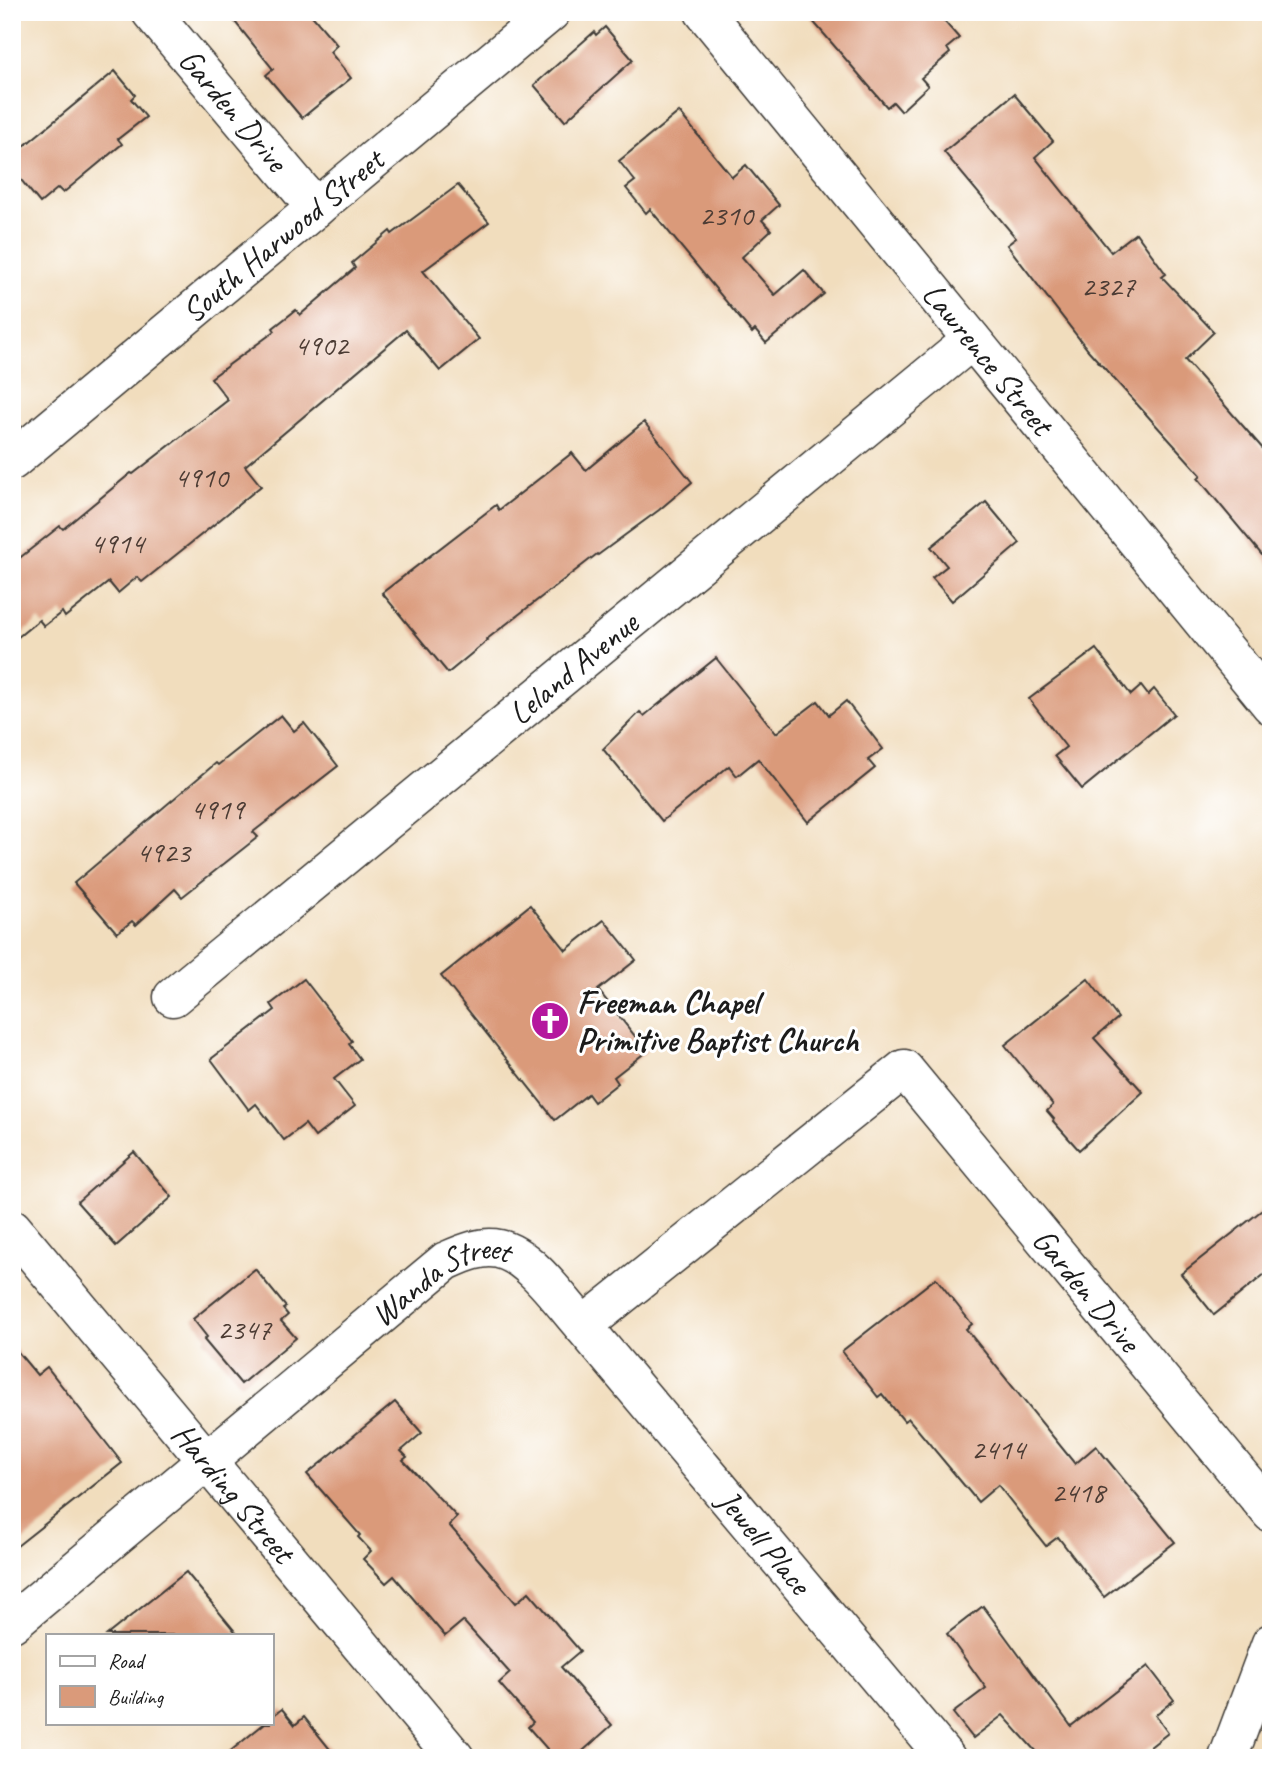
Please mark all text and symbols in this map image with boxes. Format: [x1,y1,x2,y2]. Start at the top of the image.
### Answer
street label: Garden Drive [170,40,299,182]
street label: South Harwood Street [173,138,394,332]
house number: 2310 [699,196,755,234]
house number: 2327 [1081,267,1137,305]
street label: Lawrence Street [913,274,1064,446]
house number: 4902 [294,326,350,364]
house number: 4910 [174,458,230,496]
house number: 4914 [90,524,146,562]
street label: Leland Avenue [500,601,648,734]
house number: 4919 [190,790,246,828]
house number: 4923 [136,833,192,871]
place label: Freeman Chapel Primitive Baptist Church [577,981,859,1061]
church icon: Freeman Chapel Primitive Baptist Church [529,1000,571,1042]
street label: Garden Drive [1023,1220,1152,1362]
street label: Wanda Street [362,1227,520,1336]
house number: 2347 [217,1310,272,1348]
street label: Harding Street [163,1414,306,1574]
house number: 2414 [971,1430,1028,1468]
house number: 2418 [1051,1473,1108,1511]
street label: Jewell Place [707,1479,822,1605]
legend [46,1634,273,1724]
text: Road [108,1648,147,1674]
text: Building [108,1684,165,1710]

